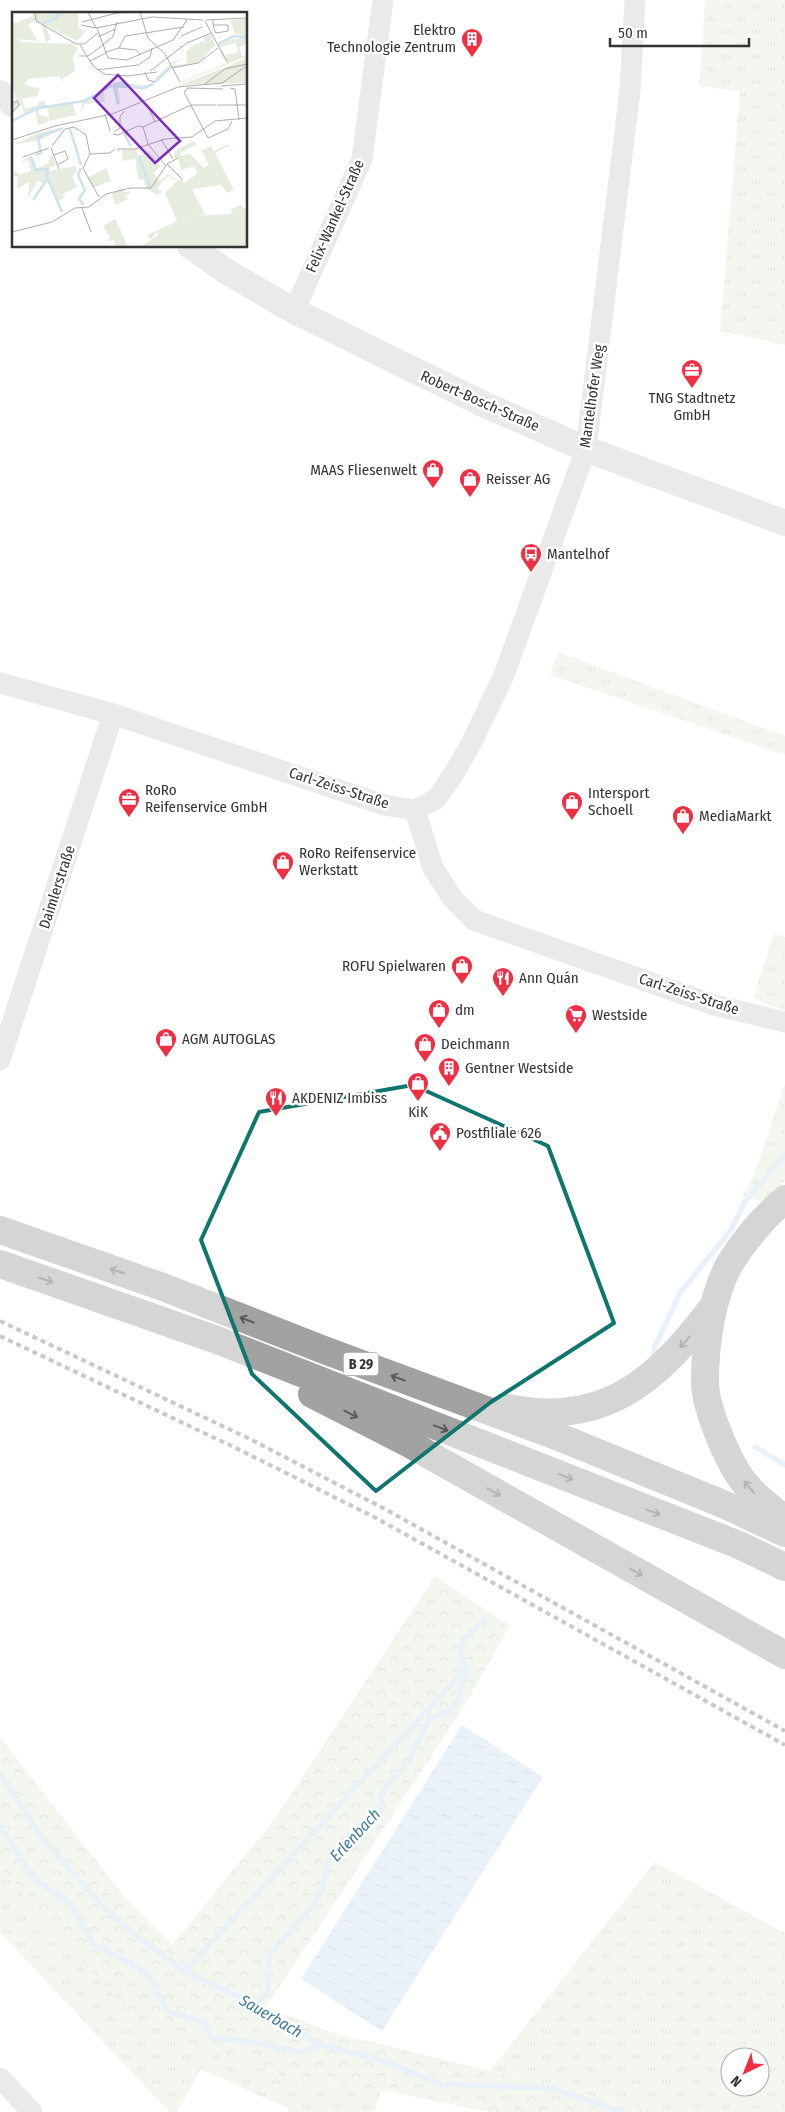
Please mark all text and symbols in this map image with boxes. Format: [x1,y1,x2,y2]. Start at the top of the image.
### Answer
inset map [12,12,248,248]
scale bar [610,15,749,47]
place label: Elektro Technologie Zentrum [327,21,456,56]
text: 50 m [618,24,648,42]
building icon: Elektro Technologie Zentrum [460,27,484,58]
street label: Felix-Wankel-Straße [302,157,368,275]
street label: Mantelhofer Weg [576,343,608,449]
office icon: TNG Stadtnetz GmbH [680,358,704,389]
street label: Robert-Bosch-Straße [418,367,542,435]
place label: TNG Stadtnetz GmbH [649,389,735,424]
shop icon: MAAS Fliesenwelt [421,458,445,489]
place label: MAAS Fliesenwelt [310,461,417,479]
shop icon: Reisser AG [458,467,482,498]
place label: Reisser AG [486,470,550,488]
bus stop icon: Mantelhof [519,542,543,573]
place label: Mantelhof [547,545,611,563]
street label: Carl-Zeiss-Straße [287,763,391,813]
place label: RoRo Reifenservice GmbH [145,781,268,816]
place label: Intersport Schoell [588,784,649,819]
office icon: RoRo Reifenservice GmbH [117,787,141,818]
shop icon: Intersport Schoell [560,790,584,821]
shop icon: MediaMarkt [671,804,695,835]
place label: MediaMarkt [699,807,771,825]
street label: Daimlerstraße [35,843,79,931]
place label: RoRo Reifenservice Werkstatt [299,844,416,879]
shop icon: RoRo Reifenservice Werkstatt [271,850,295,881]
shop icon: ROFU Spielwaren [450,954,474,985]
place label: ROFU Spielwaren [342,957,446,975]
restaurant icon: Ann Quán [491,966,515,997]
place label: Ann Quán [519,969,579,987]
street label: Carl-Zeiss-Straße [637,969,741,1019]
shop icon: dm [427,998,451,1029]
place label: dm [455,1001,475,1019]
supermarket icon: Westside [564,1003,588,1034]
place label: Westside [592,1006,647,1024]
shop icon: AGM AUTOGLAS [154,1027,178,1058]
place label: AGM AUTOGLAS [182,1030,276,1048]
shop icon: Deichmann [413,1032,437,1063]
place label: Deichmann [441,1035,510,1053]
building icon: Gentner Westside [437,1056,461,1087]
place label: Gentner Westside [465,1059,573,1077]
shop icon: KiK [406,1071,430,1102]
restaurant icon: AKDENIZ Imbiss [264,1086,288,1117]
place label: AKDENIZ Imbiss [292,1089,387,1107]
place label: KiK [408,1103,428,1121]
public building icon: Postfiliale 626 [428,1121,452,1152]
place label: Postfiliale 626 [456,1124,542,1142]
one-way arrow [110,1266,126,1275]
one-way arrow [38,1276,53,1285]
one-way arrow [239,1315,255,1324]
one-way arrow [679,1336,691,1349]
road number: B 29 [344,1352,378,1376]
one-way arrow [391,1373,407,1382]
one-way arrow [344,1409,359,1419]
one-way arrow [433,1424,449,1433]
one-way arrow [558,1473,573,1482]
one-way arrow [743,1480,755,1493]
one-way arrow [487,1487,501,1497]
one-way arrow [645,1507,660,1517]
one-way arrow [628,1567,642,1577]
water label: Erlenbach [326,1805,384,1865]
water label: Sauerbach [235,1990,306,2042]
north arrow [720,2047,770,2097]
text: N [728,2072,745,2090]

